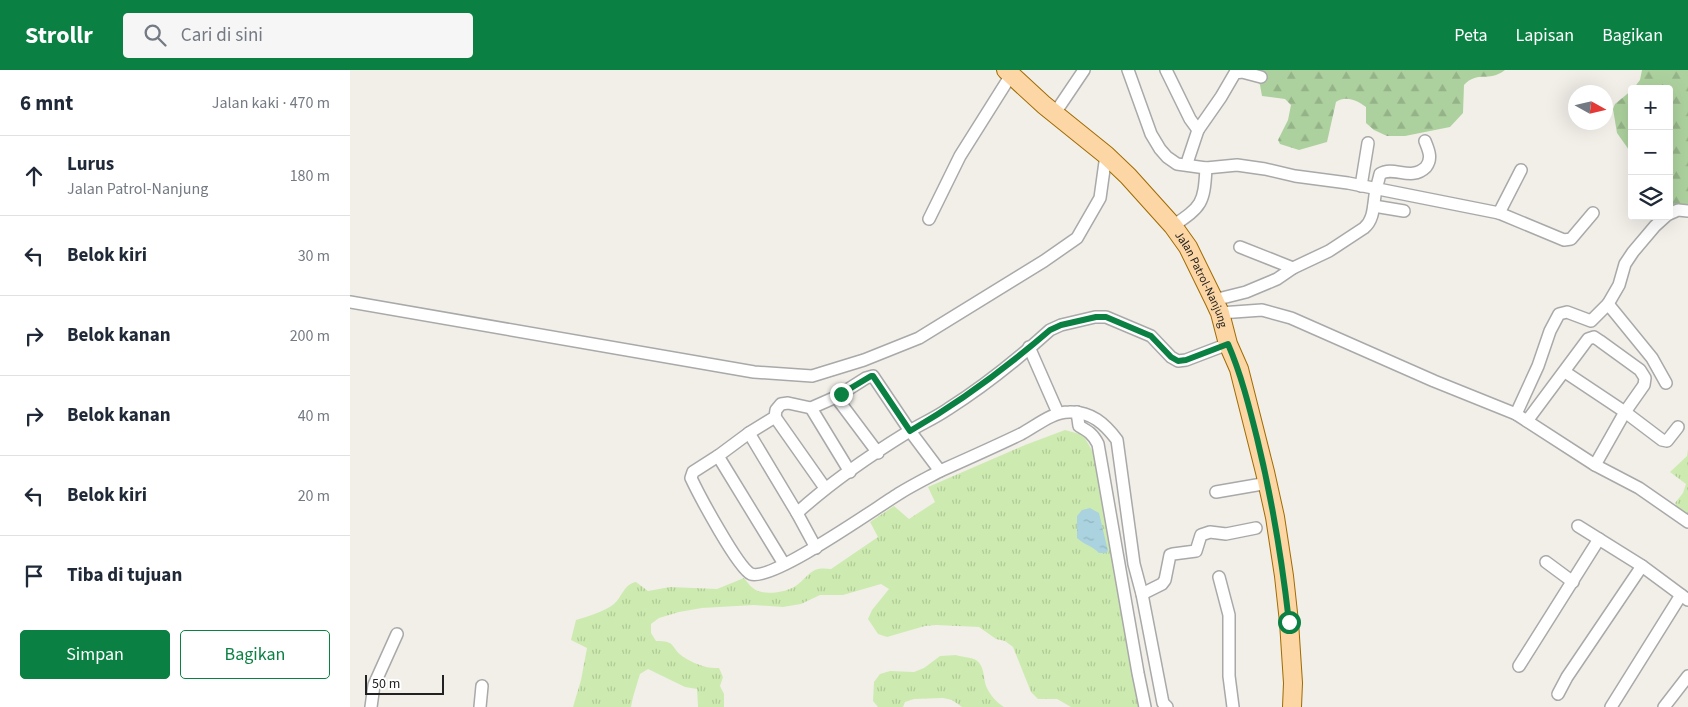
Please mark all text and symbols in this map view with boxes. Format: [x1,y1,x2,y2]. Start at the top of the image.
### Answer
search box [123,13,473,58]
text: Strollr [25,18,93,53]
icon: search [141,21,169,49]
text: Cari di sini [181,22,263,49]
text: Peta [1454,23,1487,48]
text: Lapisan [1515,23,1574,48]
text: Bagikan [1602,23,1663,48]
north arrow [1568,85,1613,130]
map controls [1628,85,1673,220]
button: + [1628,85,1673,130]
text: 6 mnt [20,88,73,118]
text: Jalan kaki · 470 m [212,92,330,114]
button: − [1628,130,1673,175]
text: Lurus [67,151,114,178]
icon: ahead [20,162,48,190]
text: 180 m [290,165,330,187]
button: layers [1628,175,1673,220]
text: Jalan Patrol-Nanjung [67,178,208,200]
street label: Jalan Patrol-Nanjung [1171,228,1232,330]
icon: left [20,242,48,270]
text: Belok kiri [67,242,147,269]
text: 30 m [298,245,330,267]
icon: right [20,322,48,350]
text: Belok kanan [67,322,171,349]
text: 200 m [290,325,330,347]
route end [830,383,853,406]
icon: right [20,402,48,430]
text: Belok kanan [67,402,171,429]
text: 40 m [298,405,330,427]
icon: left [20,482,48,510]
text: Belok kiri [67,482,147,509]
text: 20 m [298,485,330,507]
icon: arrive [20,562,48,590]
text: Tiba di tujuan [67,562,182,589]
route start [1278,611,1301,634]
button: Simpan [20,630,170,679]
button: Bagikan [180,630,330,679]
scale bar [365,672,444,695]
text: 50 m [372,674,400,694]

